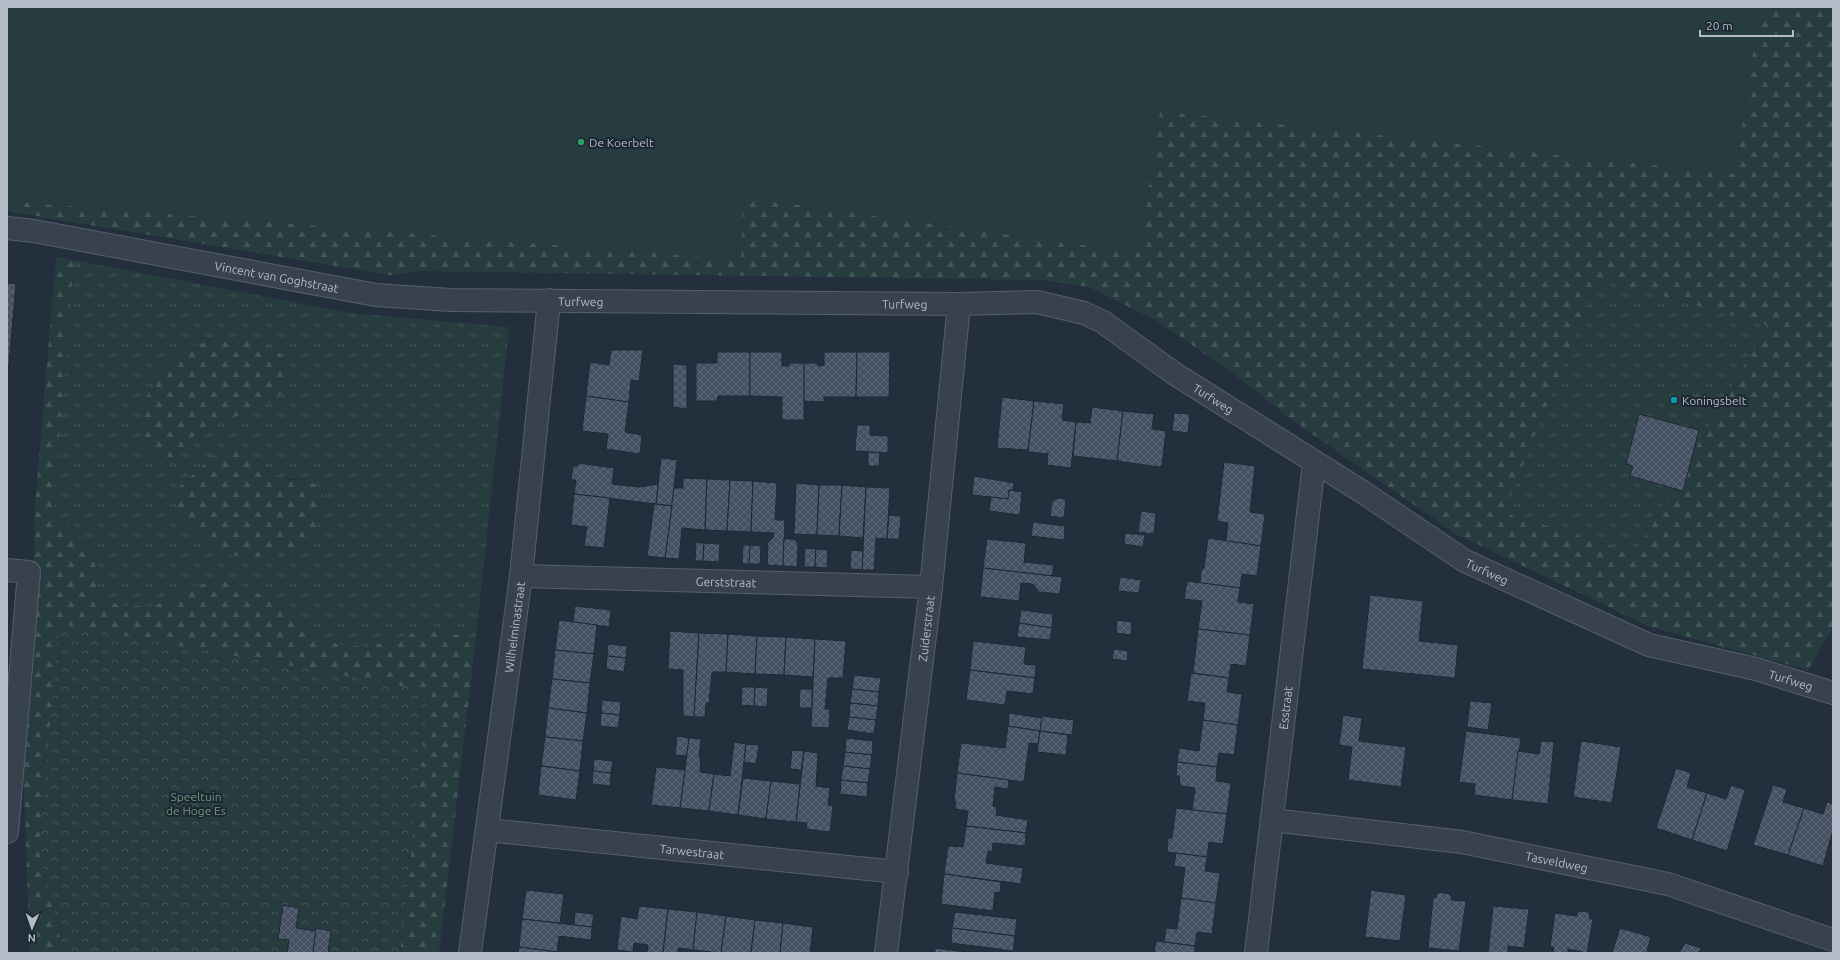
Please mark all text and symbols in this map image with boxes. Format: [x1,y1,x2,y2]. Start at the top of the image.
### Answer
scale bar [1700,12,1793,38]
text: 20 m [1706,19,1733,32]
place label: De Koerbelt [589,136,654,149]
marker: De Koerbelt [576,137,586,147]
street label: Vincent van Goghstraat [213,258,340,294]
street label: Turfweg [558,294,603,308]
street label: Turfweg [882,297,927,310]
street label: Turfweg [1191,381,1236,416]
place label: Koningsbelt [1682,394,1747,407]
marker: Koningsbelt [1669,395,1679,405]
street label: Turfweg [1464,556,1511,587]
street label: Gerststraat [695,574,757,589]
street label: Wilhelminastraat [502,580,527,673]
street label: Zuiderstraat [915,594,936,662]
street label: Turfweg [1767,667,1815,693]
street label: Esstraat [1276,685,1294,730]
park label: Speeltuin de Hoge Es [166,790,226,817]
street label: Tarwestraat [659,841,725,861]
street label: Tasveldweg [1525,849,1589,874]
north arrow [12,908,52,948]
text: N [27,932,36,944]

